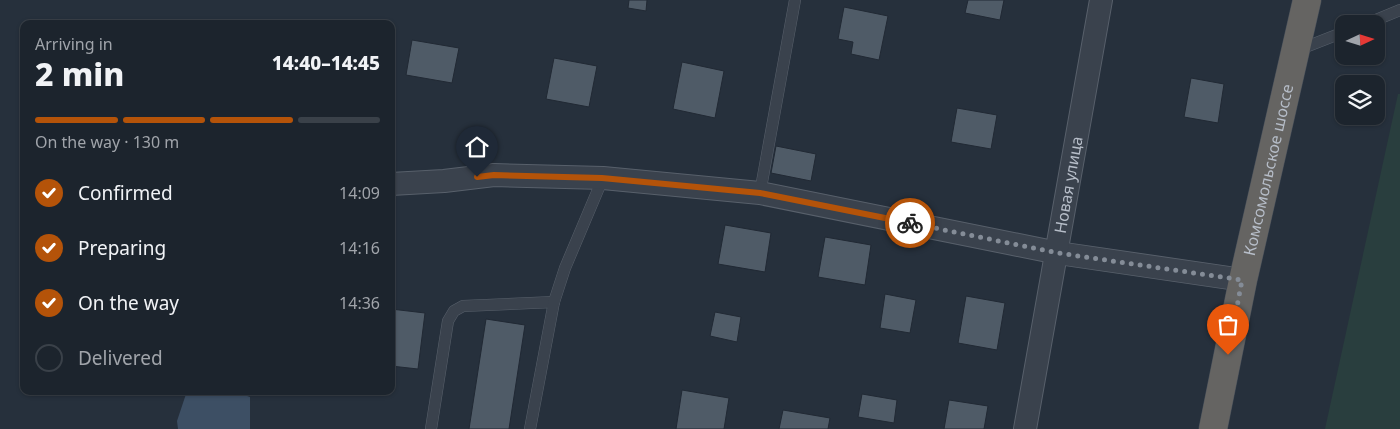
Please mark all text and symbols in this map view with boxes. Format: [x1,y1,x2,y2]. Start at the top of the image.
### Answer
north arrow [1335,15,1385,65]
map controls [1335,15,1385,125]
text: Arriving in [35,33,113,55]
text: 14:40–14:45 [272,50,380,76]
text: 2 min [35,52,124,95]
button: layers [1335,75,1385,125]
street label: Комсомольское шоссе [1238,82,1298,258]
pin [456,126,498,177]
text: On the way · 130 m [35,131,179,153]
icon: home [463,133,491,161]
street label: Новая улица [1049,135,1088,235]
icon: check [35,179,63,207]
text: Confirmed [78,180,173,206]
text: 14:09 [339,182,380,204]
courier [885,198,935,248]
icon: bike [896,209,924,237]
icon: check [35,234,63,262]
text: Preparing [78,235,166,261]
text: 14:16 [339,237,380,259]
icon: check [35,289,63,317]
text: On the way [78,290,179,316]
text: 14:36 [339,292,380,314]
pin [1207,304,1249,355]
icon: bag [1214,311,1242,339]
text: Delivered [78,345,163,371]

